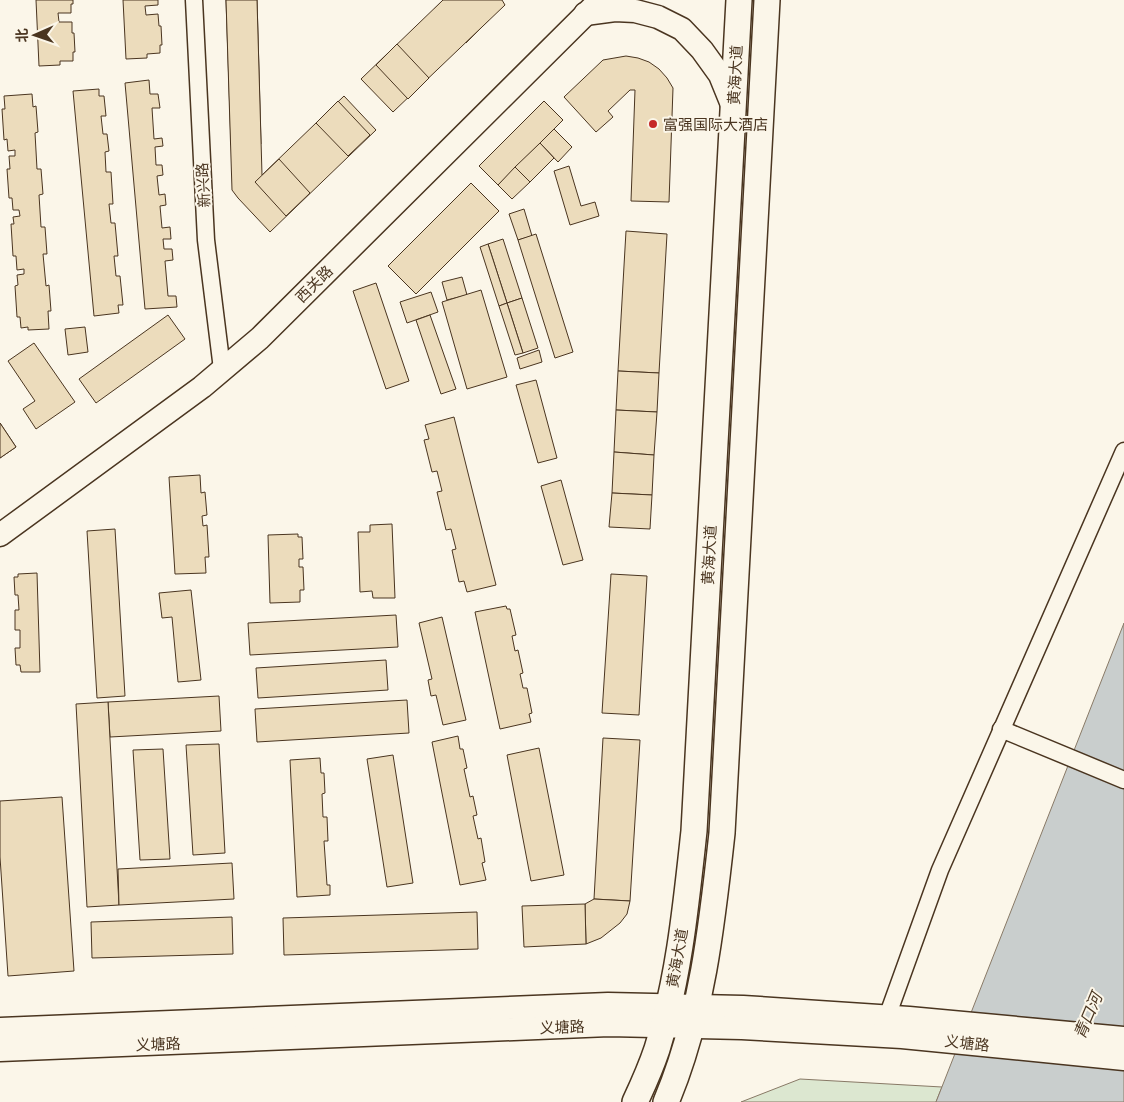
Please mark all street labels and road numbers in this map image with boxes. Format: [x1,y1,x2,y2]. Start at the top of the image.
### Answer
street label: 黄海大道 [723,44,747,106]
street label: 新兴路 [191,162,215,208]
street label: 西关路 [291,261,337,307]
street label: 黄海大道 [697,524,721,586]
street label: 黄海大道 [661,927,693,989]
street label: 义塘路 [539,1016,585,1038]
street label: 义塘路 [944,1030,990,1056]
street label: 义塘路 [135,1033,181,1055]

